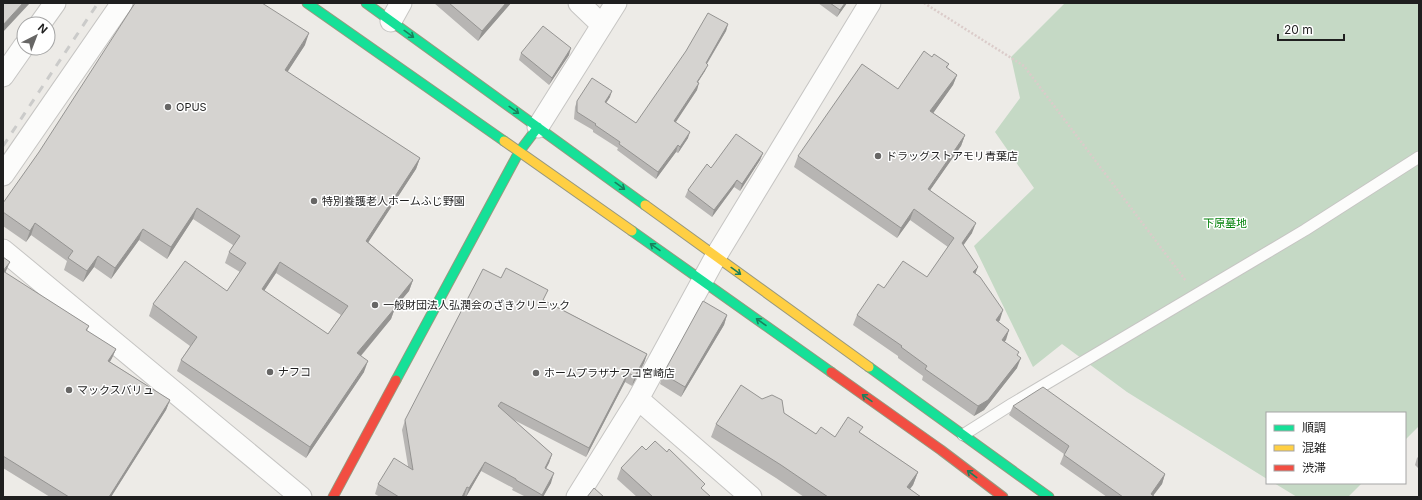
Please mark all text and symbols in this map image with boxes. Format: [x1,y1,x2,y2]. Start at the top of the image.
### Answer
north arrow [16,16,56,56]
scale bar [1278,16,1344,42]
text: N [35,21,50,37]
text: 20 m [1284,22,1313,37]
one-way arrow [403,30,414,38]
place label: OPUS [176,100,207,114]
marker: OPUS [163,102,173,112]
one-way arrow [509,106,520,114]
place label: ドラッグストアモリ青葉店 [886,149,1018,163]
marker: ドラッグストアモリ青葉店 [873,151,883,161]
one-way arrow [614,182,625,190]
place label: 特別養護老人ホームふじ野園 [322,194,465,208]
marker: 特別養護老人ホームふじ野園 [309,196,319,206]
park label: 下原墓地 [1203,216,1247,230]
one-way arrow [649,243,660,251]
one-way arrow [731,267,742,275]
place label: 一般財団法人弘潤会のざきクリニック [383,298,570,312]
marker: 一般財団法人弘潤会のざきクリニック [370,300,380,310]
one-way arrow [756,318,767,326]
place label: ナフコ [278,365,311,379]
place label: ホームプラザナフコ宮崎店 [544,366,675,380]
marker: ナフコ [265,367,275,377]
marker: ホームプラザナフコ宮崎店 [531,368,541,378]
place label: マックスバリュ [77,383,154,397]
marker: マックスバリュ [64,385,74,395]
one-way arrow [862,393,873,402]
legend [1266,412,1406,484]
text: 順調 [1302,420,1326,435]
text: 混雑 [1302,440,1326,455]
text: 渋滞 [1302,460,1326,475]
one-way arrow [967,469,978,478]

